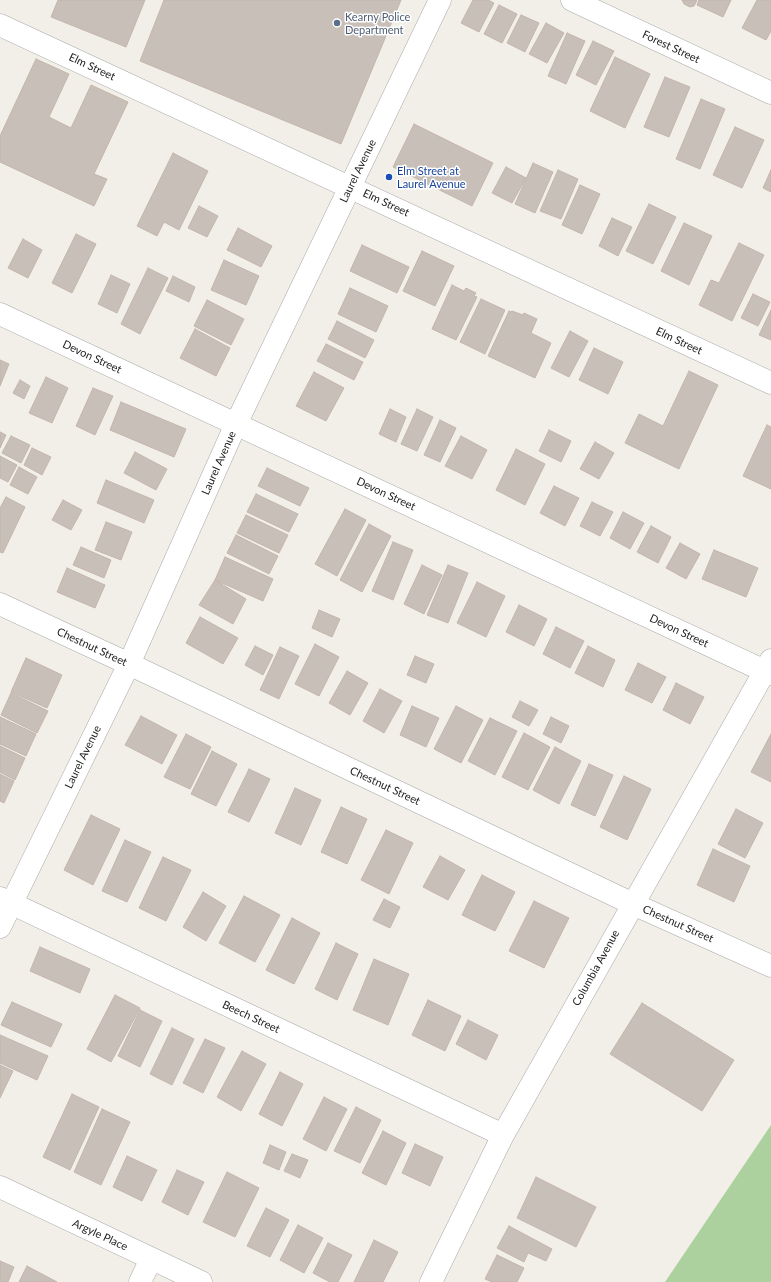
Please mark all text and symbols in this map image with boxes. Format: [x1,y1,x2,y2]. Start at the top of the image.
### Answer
place label: Kearny Police Department [345,10,410,36]
marker: Kearny Police Department [332,18,342,28]
street label: Forest Street [640,28,702,66]
street label: Elm Street [67,51,117,83]
street label: Laurel Avenue [337,137,379,205]
place label: Elm Street at Laurel Avenue [397,164,466,190]
marker: Elm Street at Laurel Avenue [384,172,394,182]
street label: Elm Street [361,187,411,219]
street label: Elm Street [654,325,704,357]
street label: Devon Street [60,338,124,376]
street label: Laurel Avenue [199,429,239,497]
street label: Devon Street [354,475,418,513]
street label: Devon Street [647,612,711,650]
street label: Chestnut Street [55,625,129,669]
street label: Laurel Avenue [62,723,104,791]
street label: Chestnut Street [348,764,422,808]
street label: Chestnut Street [641,903,715,945]
street label: Columbia Avenue [570,928,622,1008]
street label: Beech Street [220,998,282,1036]
street label: Argyle Place [70,1216,130,1254]

